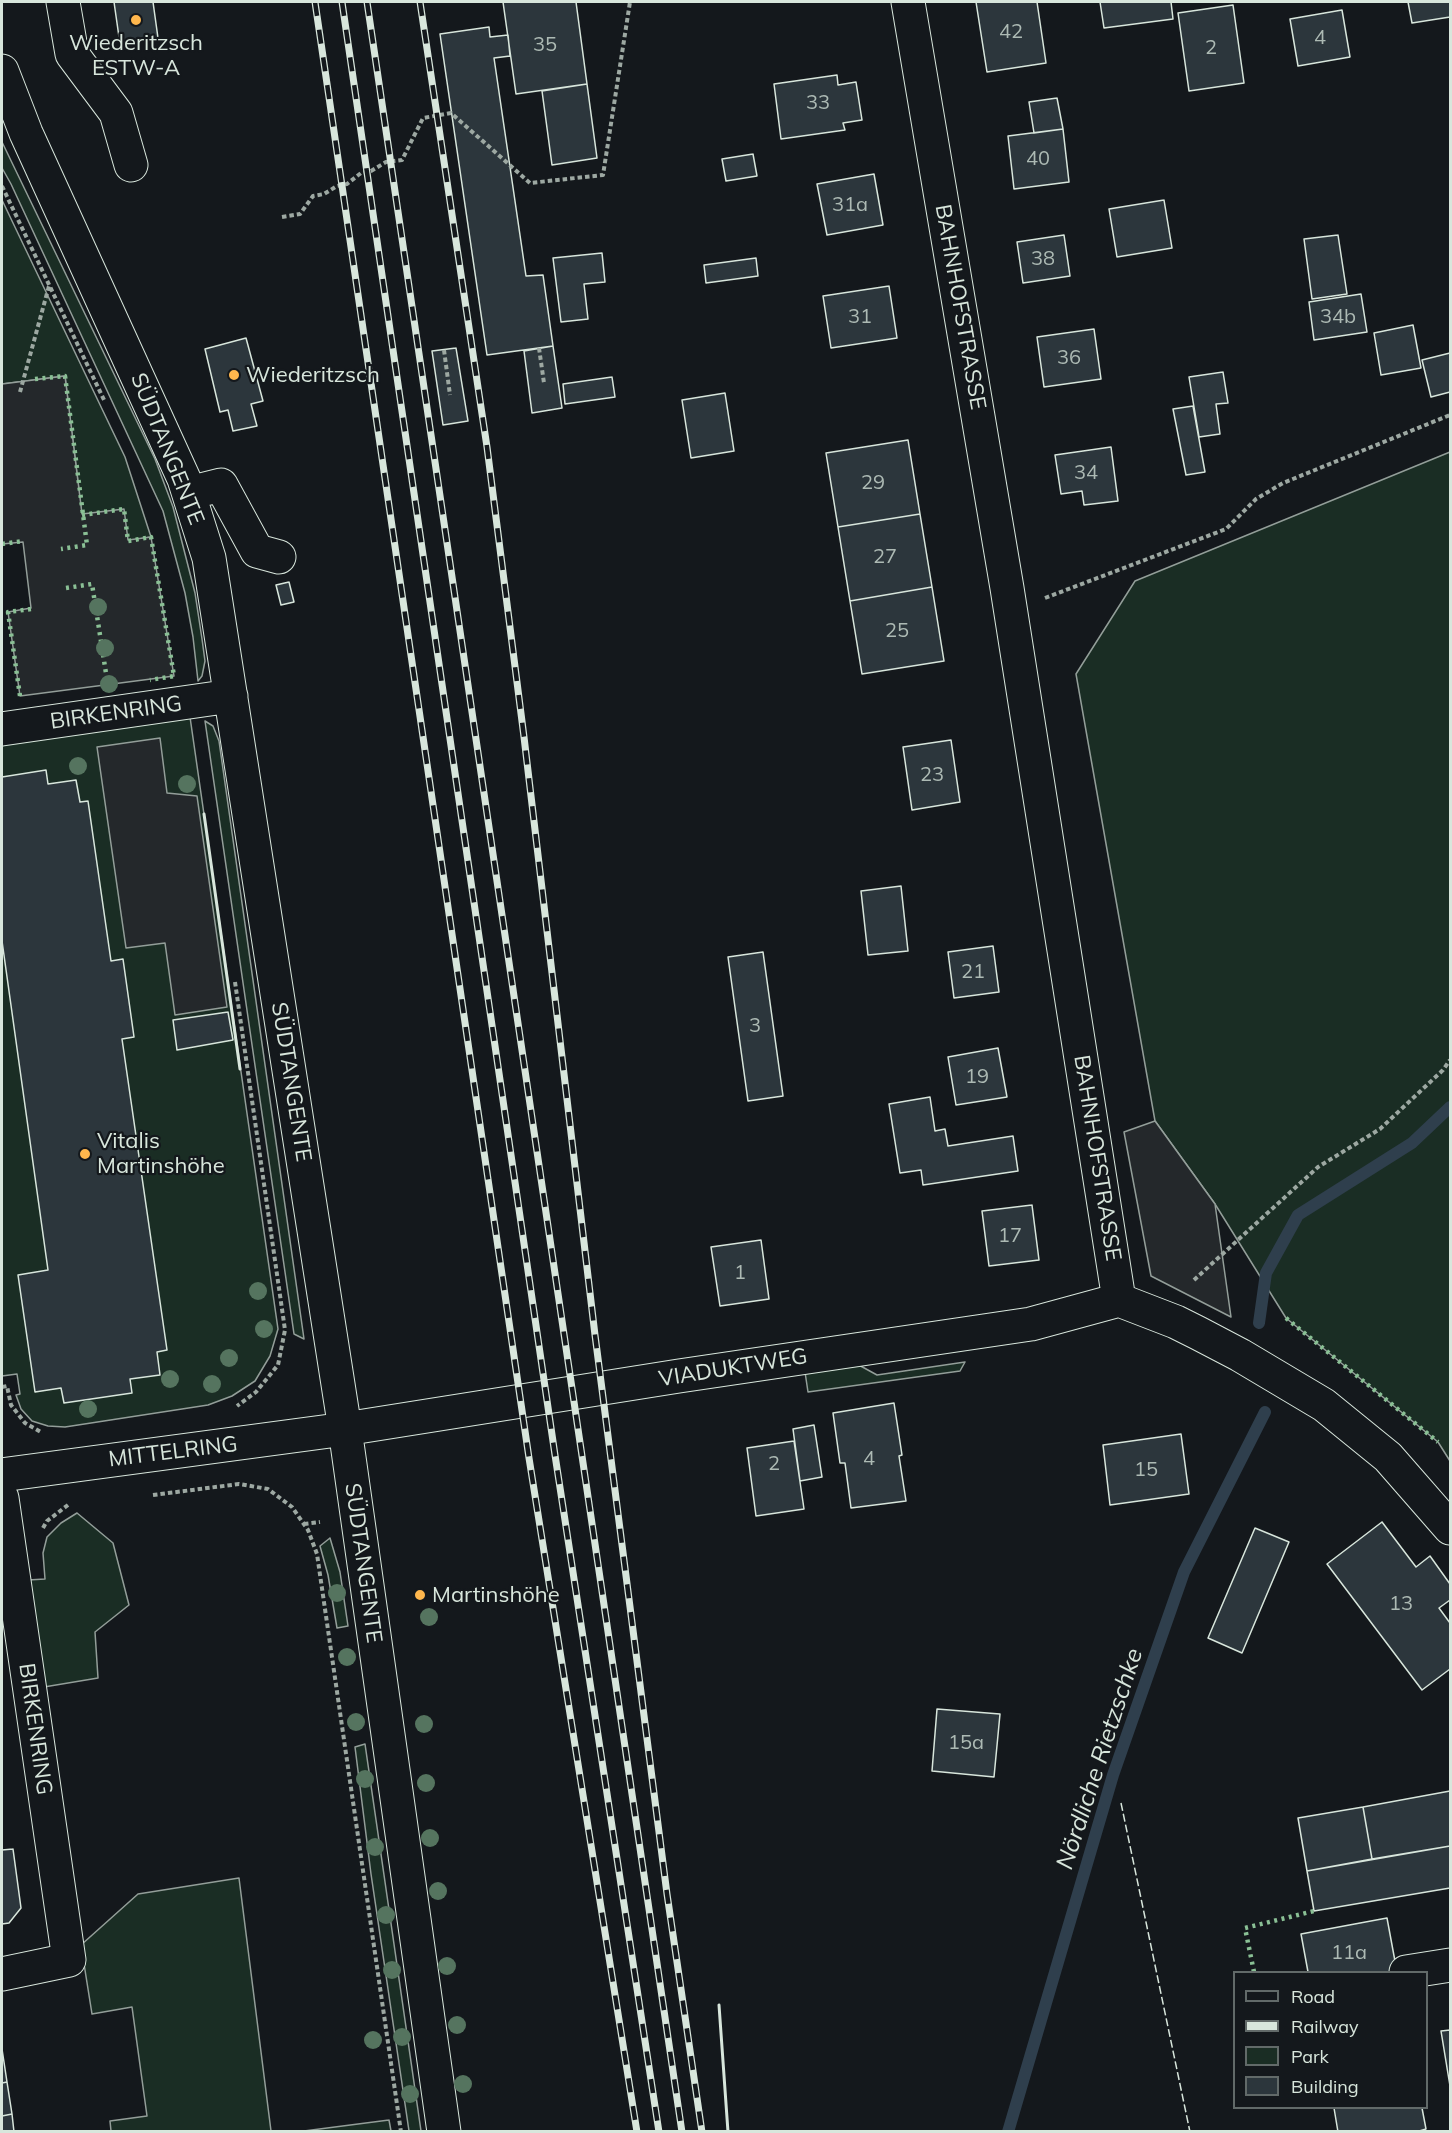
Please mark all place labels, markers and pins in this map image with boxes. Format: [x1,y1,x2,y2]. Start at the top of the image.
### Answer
marker: Wiederitzsch ESTW-A [129,13,143,27]
place label: Wiederitzsch ESTW-A [69,30,203,82]
place label: Wiederitzsch [246,362,380,388]
marker: Wiederitzsch [227,368,241,382]
place label: Vitalis Martinshöhe [97,1128,225,1180]
marker: Vitalis Martinshöhe [78,1147,92,1161]
place label: Martinshöhe [432,1582,560,1608]
marker: Martinshöhe [413,1588,427,1602]

